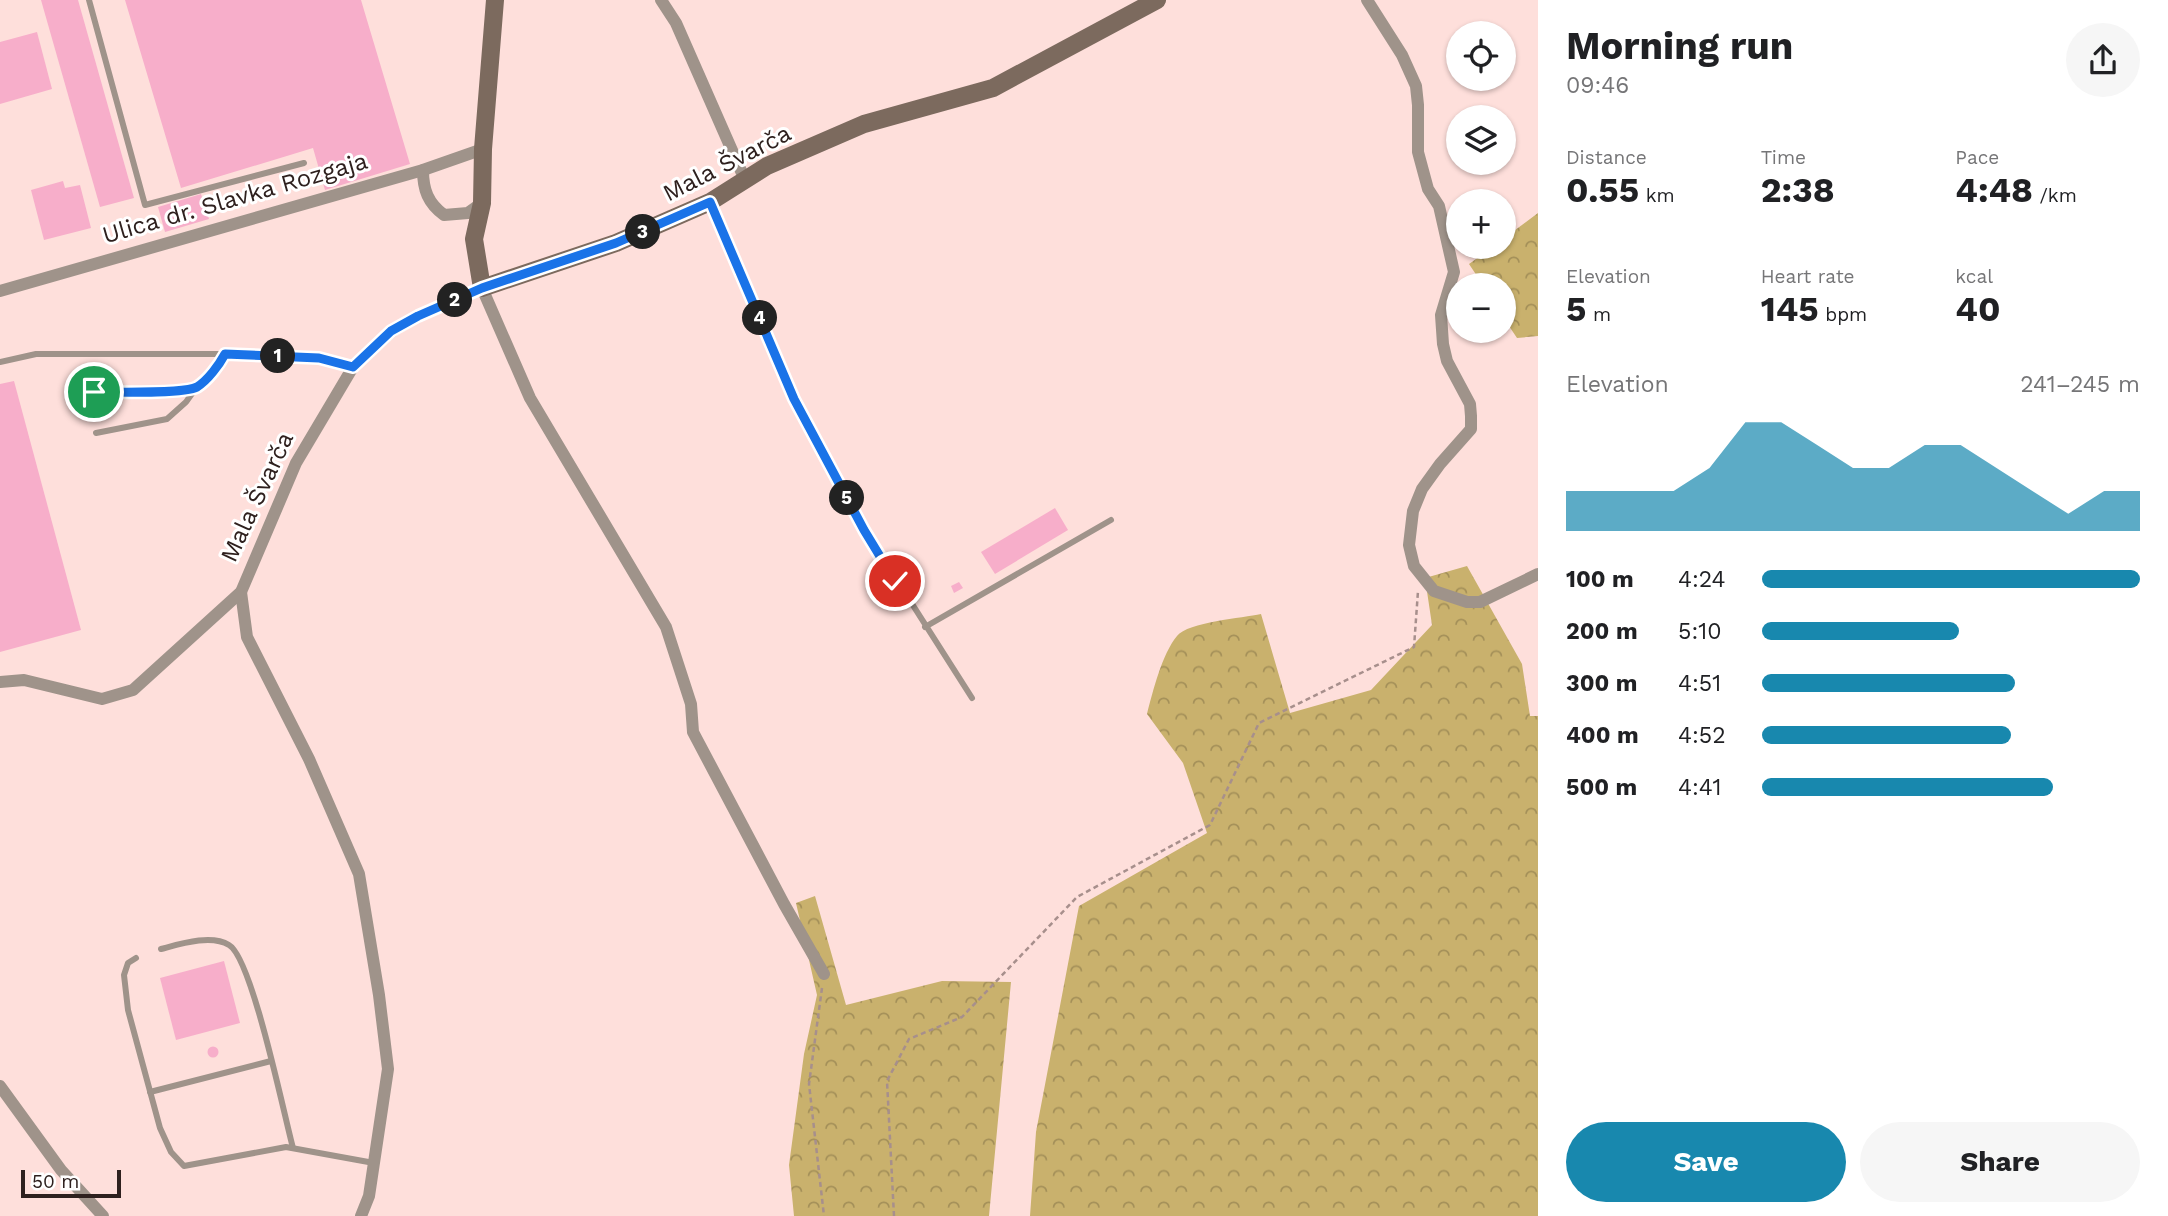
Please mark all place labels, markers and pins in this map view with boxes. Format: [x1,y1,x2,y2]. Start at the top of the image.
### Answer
pin: 3 [626,215,660,250]
pin: 2 [438,282,472,318]
pin: 4 [742,300,778,336]
pin: 1 [260,338,296,374]
pin [64,362,124,422]
pin: 5 [830,480,864,516]
pin [865,551,925,611]

